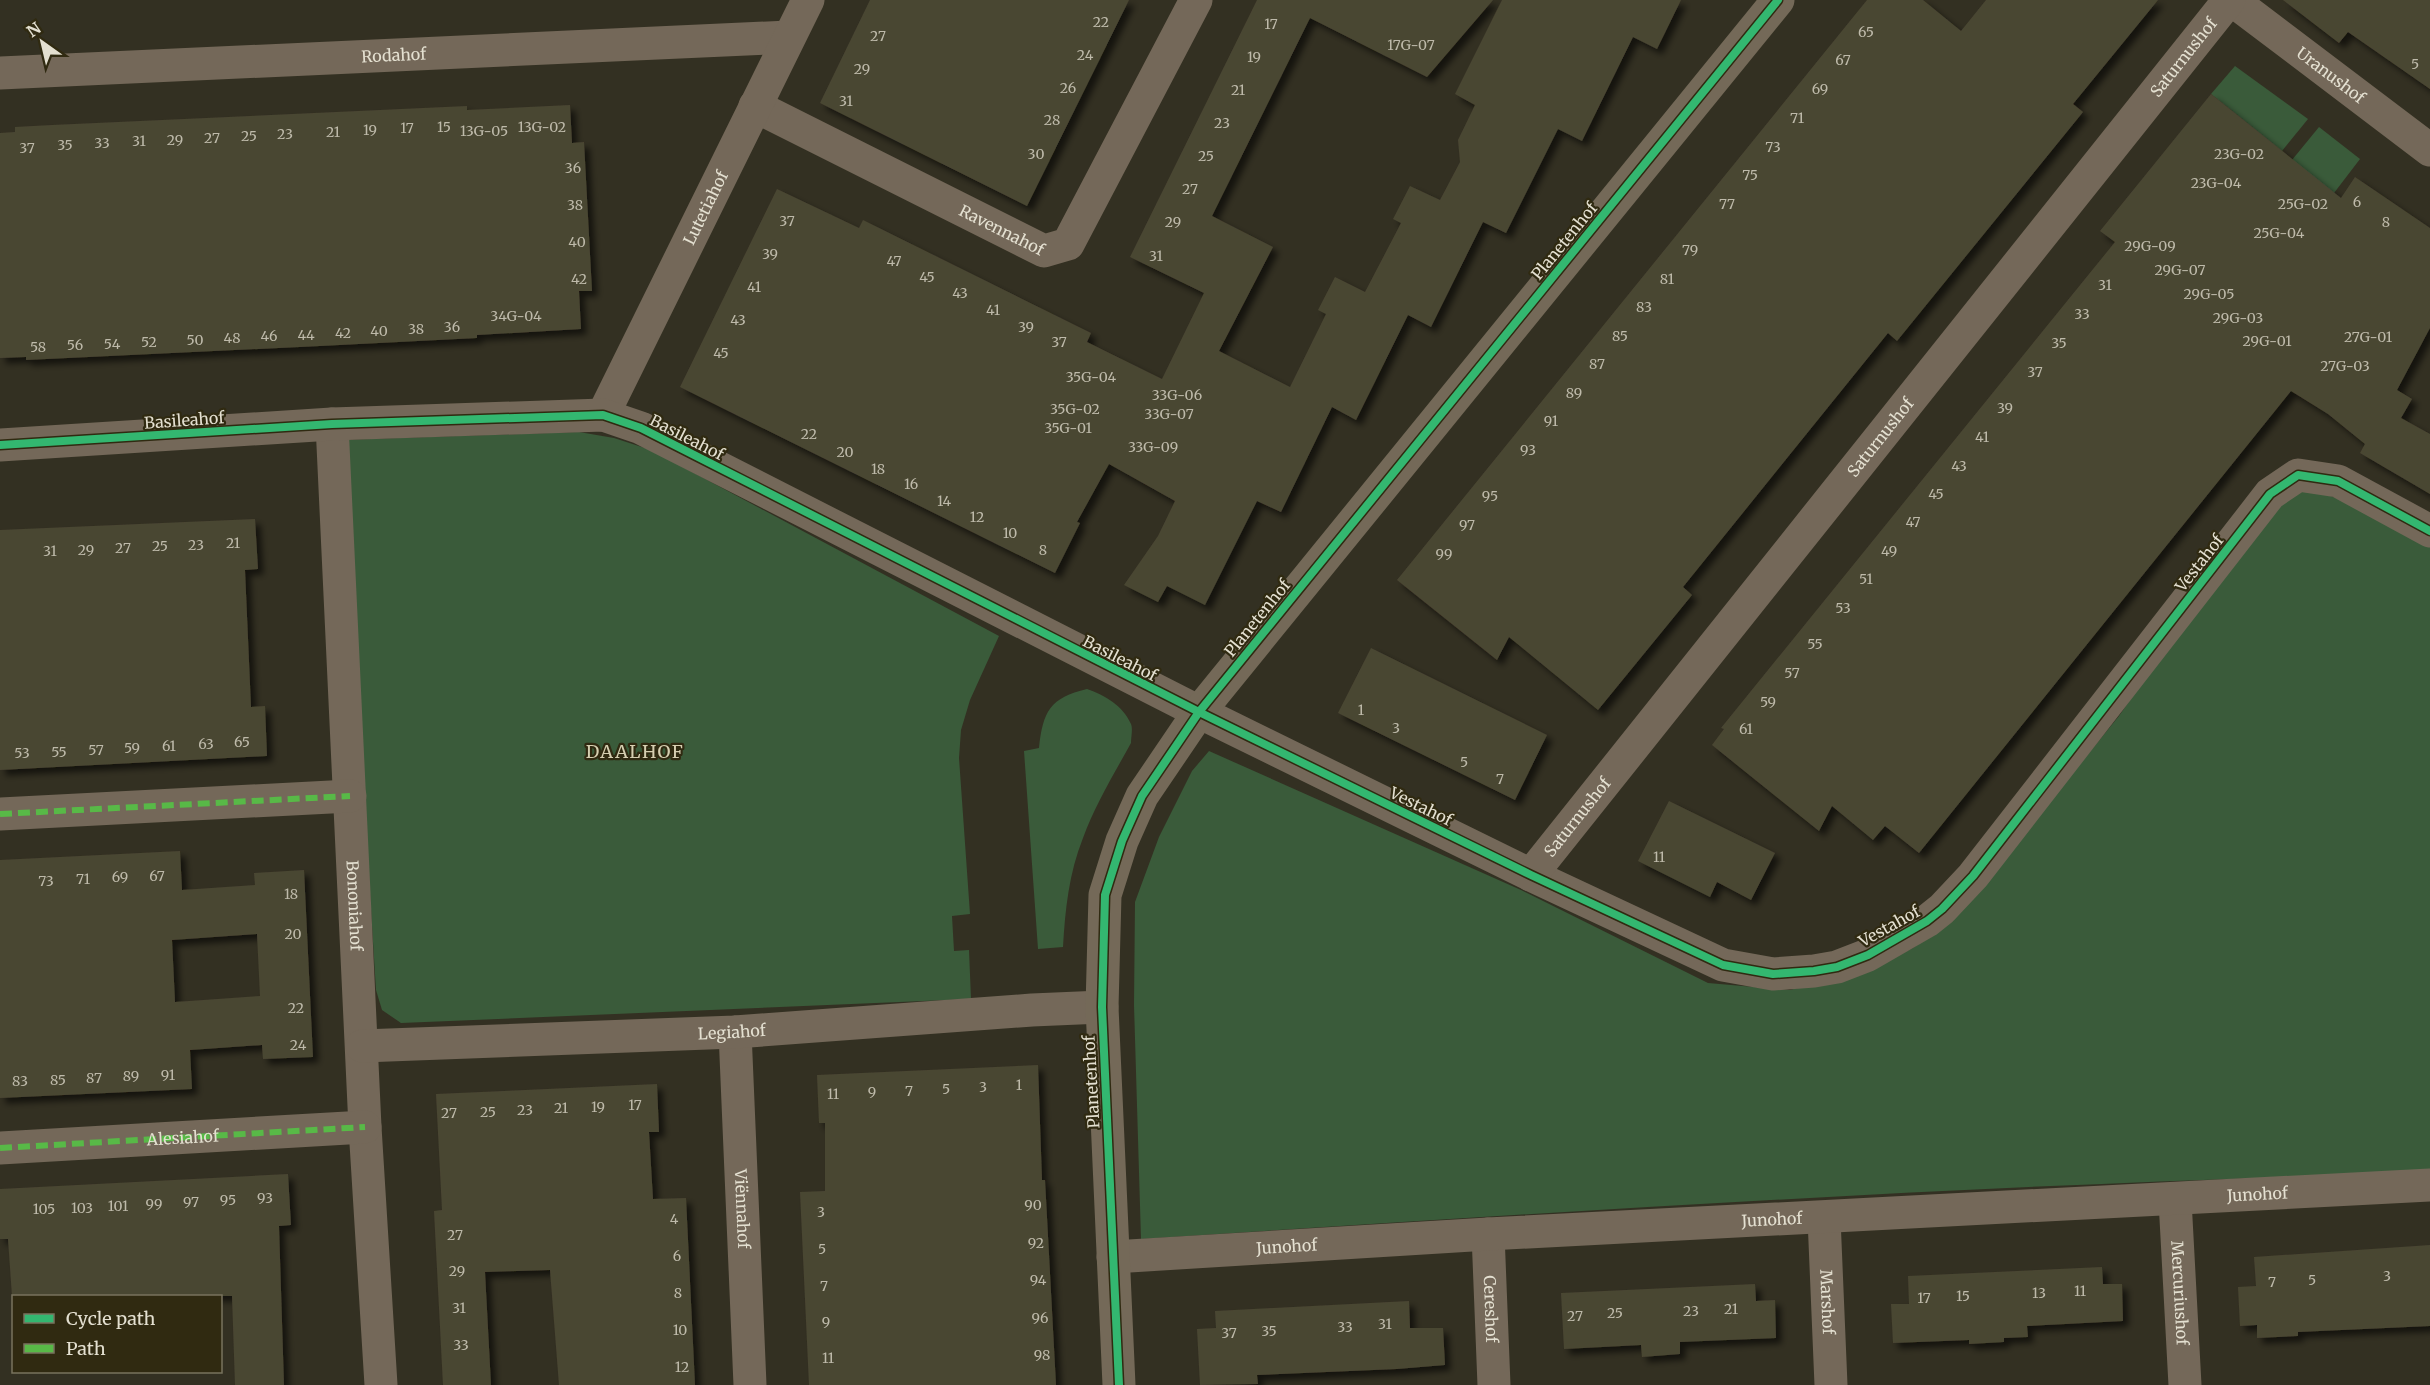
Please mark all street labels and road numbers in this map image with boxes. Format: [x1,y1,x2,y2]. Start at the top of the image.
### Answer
street label: Saturnushof [2146,13,2221,101]
street label: Uranushof [2293,43,2370,108]
street label: Rodahof [361,44,427,67]
street label: Lutetiahof [679,167,732,248]
street label: Planetenhof [1527,198,1602,284]
street label: Ravennahof [956,200,1048,260]
street label: Saturnushof [1843,393,1918,481]
street label: Basileahof [143,407,226,433]
street label: Basileahof [647,410,728,465]
street label: Vestahof [2170,530,2228,596]
street label: Planetenhof [1220,575,1295,661]
street label: Basileahof [1080,631,1161,686]
street label: Saturnushof [1540,773,1615,861]
street label: Vestahof [1386,782,1456,830]
street label: Bononiahof [342,860,367,952]
street label: Vestahof [1854,901,1924,951]
street label: Legiahof [697,1020,767,1043]
street label: Planetenhof [1079,1034,1103,1129]
street label: Alesiahof [145,1125,220,1150]
street label: Viënnahof [731,1168,754,1250]
street label: Junohof [2225,1182,2289,1206]
street label: Junohof [1740,1208,1804,1231]
street label: Junohof [1255,1234,1319,1258]
street label: Mercuriushof [2167,1240,2193,1347]
street label: Marshof [1816,1269,1839,1336]
street label: Cereshof [1480,1275,1502,1344]

